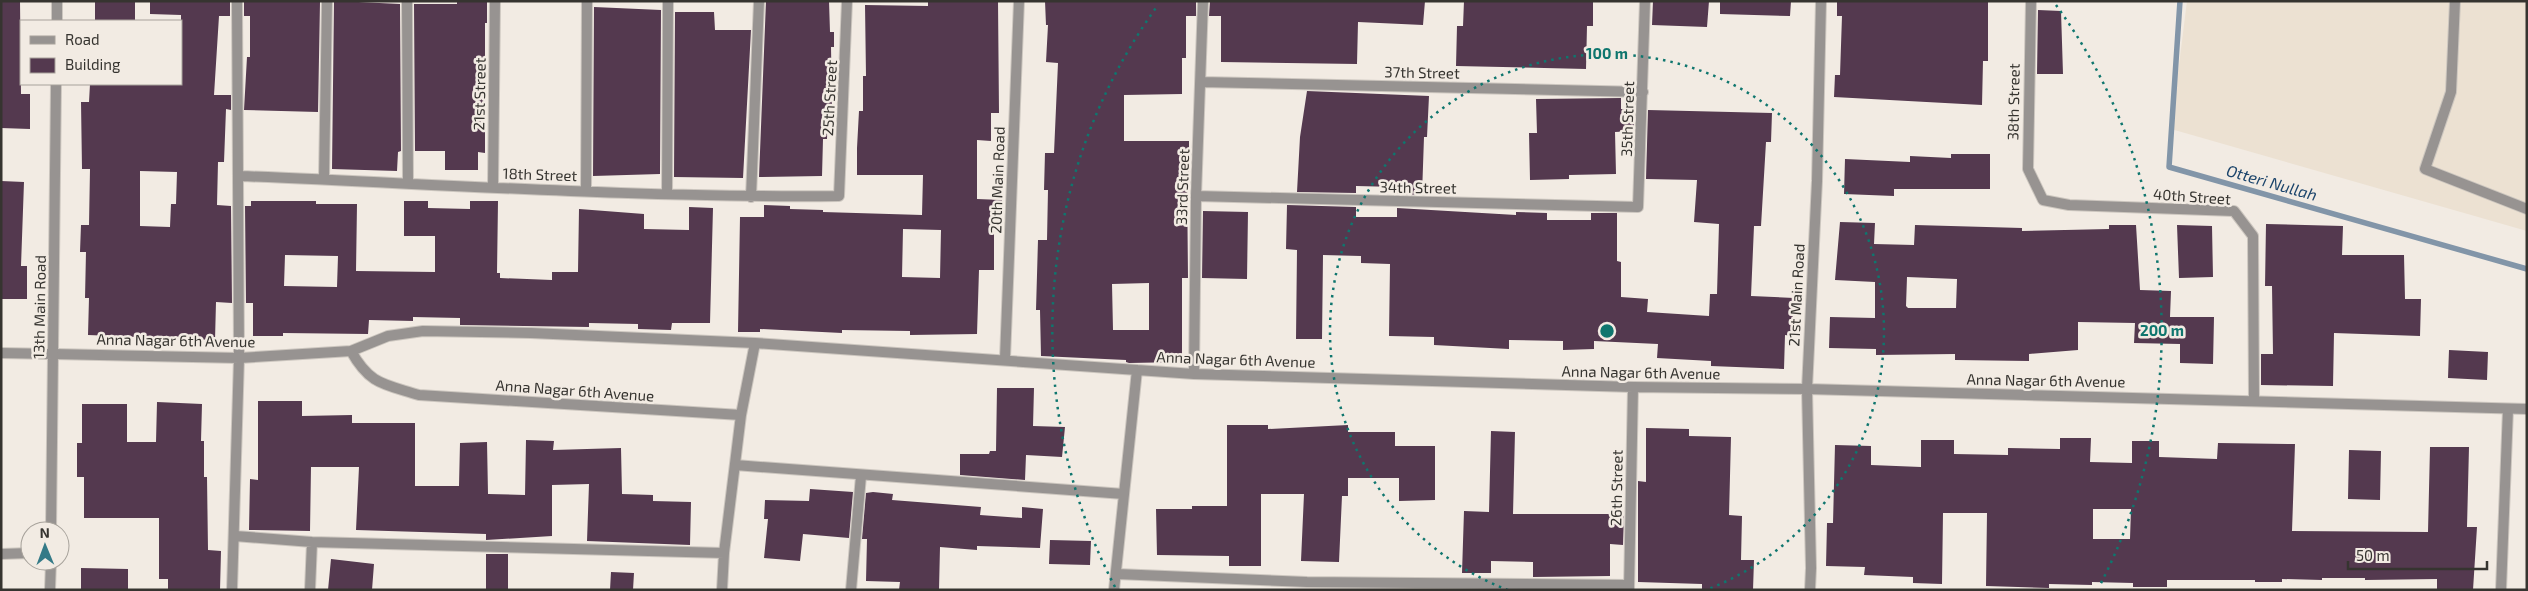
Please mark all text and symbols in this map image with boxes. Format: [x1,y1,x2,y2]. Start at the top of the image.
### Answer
legend [20,20,182,85]
text: Road [65,30,100,48]
text: 100 m [1586,44,1628,62]
text: Building [65,55,121,73]
street label: 21st Street [469,57,489,131]
street label: 25th Street [818,59,840,136]
street label: 37th Street [1384,62,1460,82]
street label: 38th Street [2003,63,2023,141]
street label: 35th Street [1617,81,1637,157]
street label: 20th Main Road [986,126,1008,234]
street label: 33rd Street [1172,148,1192,225]
water label: Otteri Nullah [2225,160,2319,204]
street label: 18th Street [502,164,578,184]
street label: 34th Street [1379,177,1457,197]
street label: 40th Street [2153,184,2232,208]
street label: 21st Main Road [1784,243,1808,347]
street label: 13th Main Road [29,255,49,359]
text: 200 m [2140,321,2184,339]
centre of rings [1598,322,1616,340]
street label: Anna Nagar 6th Avenue [96,330,256,350]
street label: Anna Nagar 6th Avenue [1156,347,1316,371]
street label: Anna Nagar 6th Avenue [1561,362,1721,382]
street label: Anna Nagar 6th Avenue [1966,370,2126,390]
street label: Anna Nagar 6th Avenue [495,375,655,405]
street label: 26th Street [1606,449,1626,526]
north arrow [20,521,70,571]
text: N [40,524,50,541]
scale bar [2348,538,2487,570]
text: 50 m [2356,546,2390,564]

